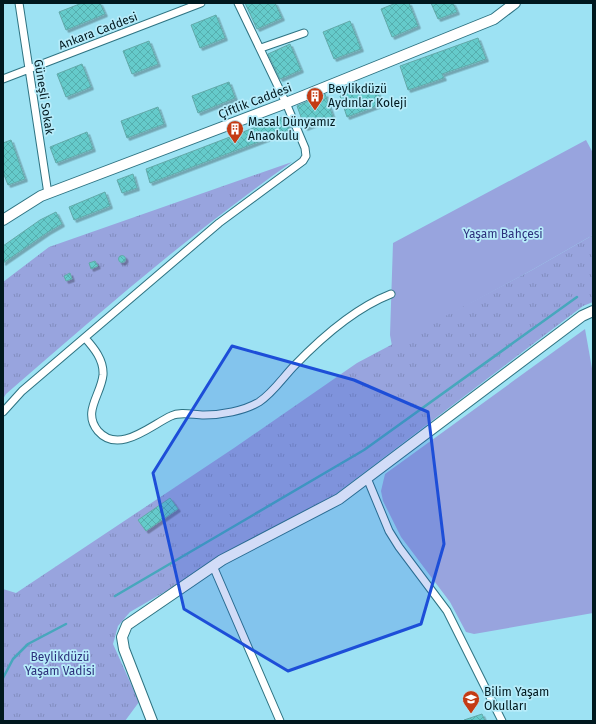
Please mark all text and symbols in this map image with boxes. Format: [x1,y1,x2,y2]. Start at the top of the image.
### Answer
street label: Ankara Caddesi [57,10,139,52]
street label: Güneşli Sokak [31,58,57,136]
street label: Çiftlik Caddesi [216,81,294,121]
place label: Beylikdüzü Aydınlar Koleji [328,82,407,110]
building icon: Beylikdüzü Aydınlar Koleji [305,86,325,111]
place label: Masal Dünyamız Anaokulu [248,115,335,143]
building icon: Masal Dünyamız Anaokulu [225,119,245,144]
park label: Yaşam Bahçesi [463,227,543,241]
park label: Beylikdüzü Yaşam Vadisi [25,650,95,678]
place label: Bilim Yaşam Okulları [484,685,549,713]
school or university icon: Bilim Yaşam Okulları [461,689,481,714]

